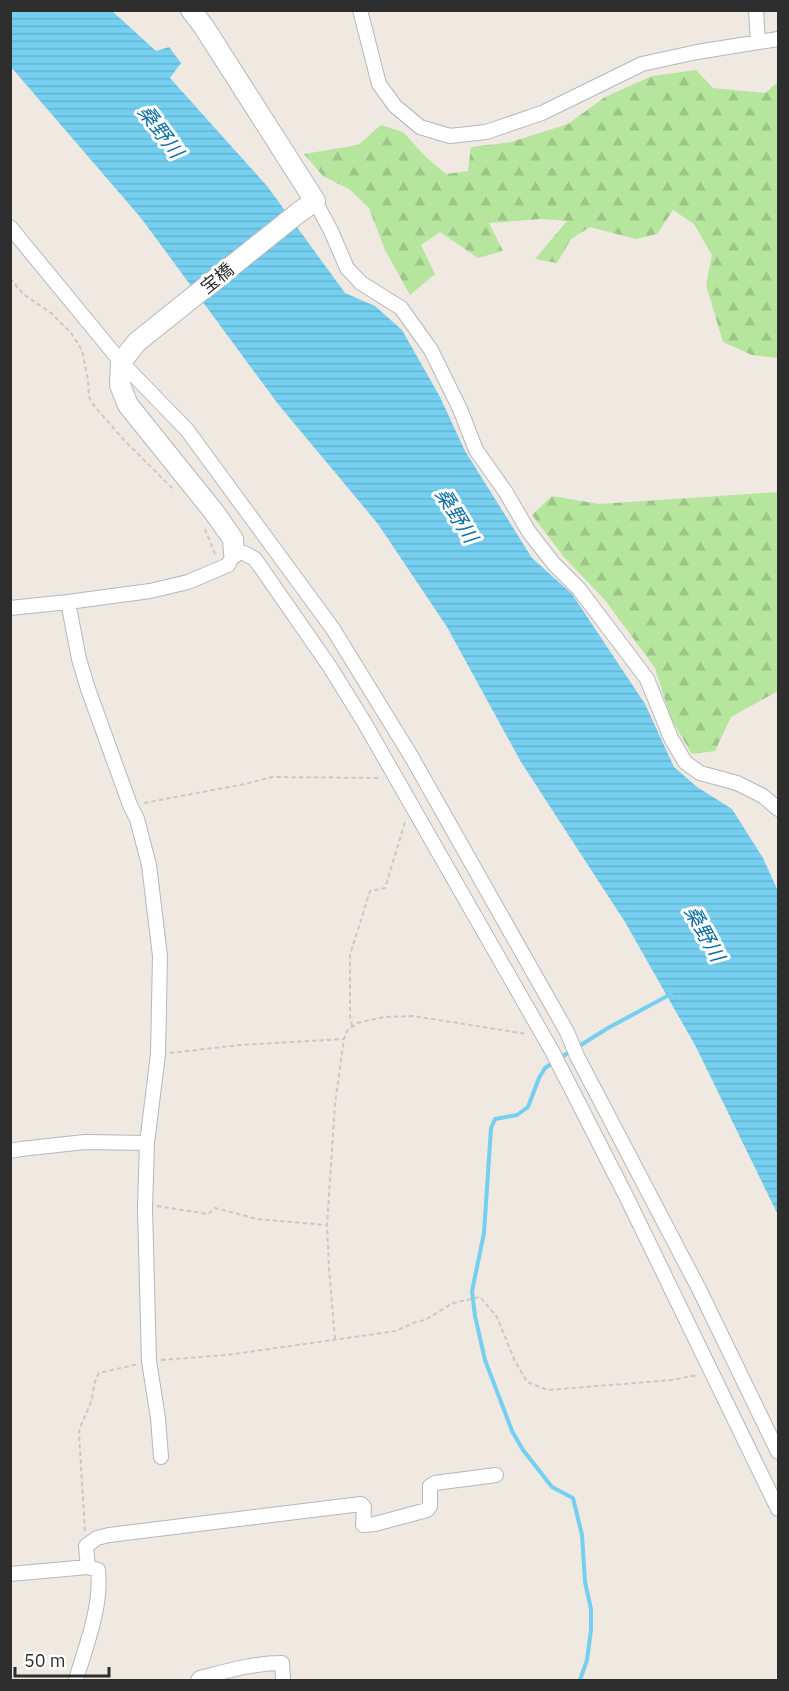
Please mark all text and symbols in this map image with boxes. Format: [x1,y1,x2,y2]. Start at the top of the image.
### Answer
water label: 桑野川 [132,99,191,165]
street label: 宝橋 [196,258,238,298]
water label: 桑野川 [430,482,485,549]
water label: 桑野川 [679,900,732,968]
scale bar [15,1640,110,1678]
text: 50 m [24,1649,66,1672]

